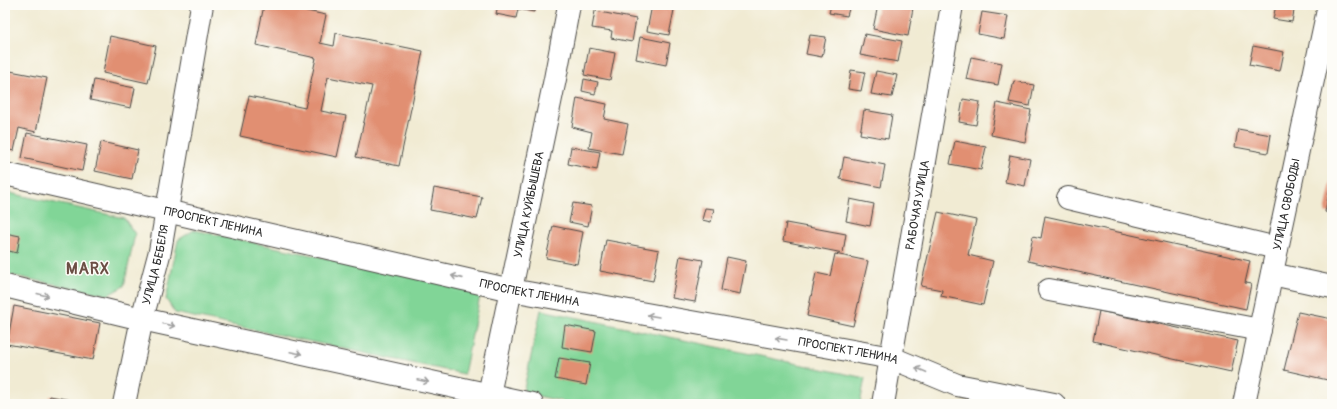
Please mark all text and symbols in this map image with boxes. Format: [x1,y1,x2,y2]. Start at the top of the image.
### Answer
street label: УЛИЦА КУЙБЫШЕВА [511,150,548,259]
street label: УЛИЦА СВОБОДЫ [1270,157,1304,252]
street label: РАБОЧАЯ УЛИЦА [903,159,933,251]
street label: ПРОСПЕКТ ЛЕНИНА [162,204,265,241]
street label: УЛИЦА БЕБЕЛЯ [139,224,172,306]
district label: MARX [66,259,110,279]
one-way arrow [451,273,464,281]
street label: ПРОСПЕКТ ЛЕНИНА [478,276,581,310]
one-way arrow [36,292,49,300]
one-way arrow [647,311,660,319]
one-way arrow [163,322,176,330]
one-way arrow [775,334,788,342]
street label: ПРОСПЕКТ ЛЕНИНА [797,334,901,368]
one-way arrow [290,349,303,357]
one-way arrow [916,366,928,374]
one-way arrow [417,377,430,385]

